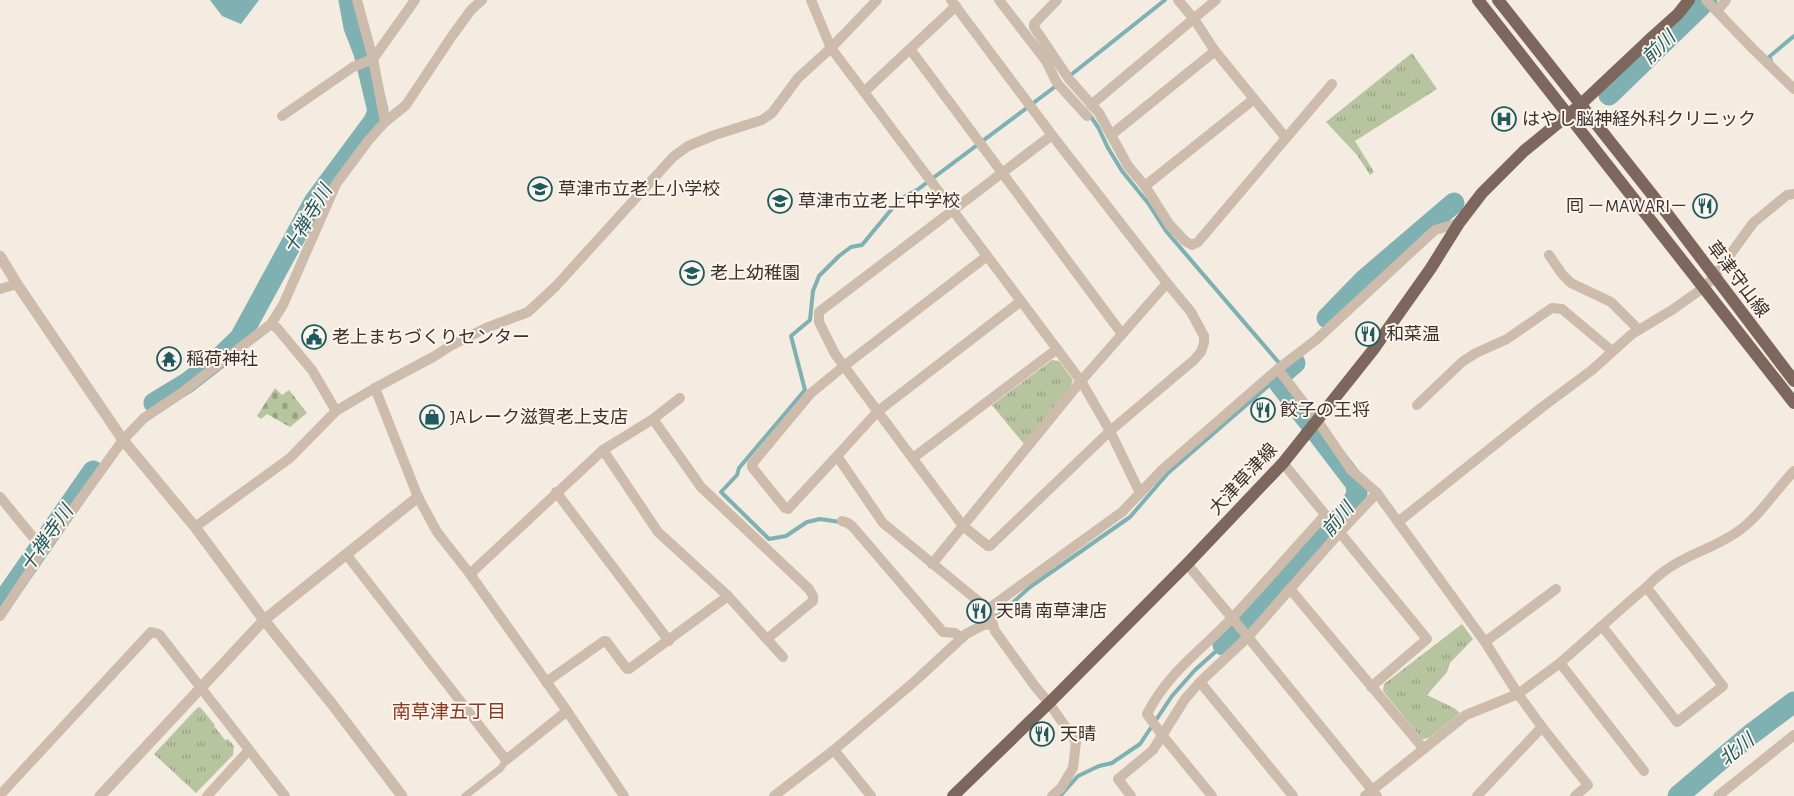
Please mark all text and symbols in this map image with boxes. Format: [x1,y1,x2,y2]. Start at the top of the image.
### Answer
water label: 前川 [1637,25,1681,68]
hospital icon: はやし脳神経外科クリニック [1491,106,1517,132]
place label: はやし脳神経外科クリニック [1522,109,1756,129]
school or university icon: 草津市立老上小学校 [527,176,553,202]
place label: 草津市立老上小学校 [558,179,720,199]
water label: 十禅寺川 [280,180,337,257]
school or university icon: 草津市立老上中学校 [767,188,793,214]
place label: 草津市立老上中学校 [798,191,960,211]
restaurant icon: 囘 －MAWARI－ [1692,193,1718,219]
place label: 囘 －MAWARI－ [1566,198,1688,216]
street label: 草津守山線 [1703,237,1773,321]
school or university icon: 老上幼稚園 [679,260,705,286]
place label: 老上幼稚園 [710,263,800,283]
restaurant icon: 和菜温 [1355,321,1381,347]
public building icon: 老上まちづくりセンター [301,324,327,350]
place label: 和菜温 [1386,324,1440,344]
place label: 老上まちづくりセンター [332,328,530,347]
temple icon: 稲荷神社 [156,346,182,372]
place label: 稲荷神社 [186,350,258,369]
restaurant icon: 餃子の王将 [1250,397,1276,423]
place label: 餃子の王将 [1280,401,1370,420]
shop icon: JAレーク滋賀老上支店 [419,404,445,430]
place label: JAレーク滋賀老上支店 [450,407,628,427]
street label: 大津草津線 [1205,439,1281,519]
water label: 前川 [1317,496,1359,541]
water label: 十禅寺川 [17,500,78,575]
restaurant icon: 天晴 南草津店 [966,598,992,624]
place label: 天晴 南草津店 [996,602,1107,621]
district label: 南草津五丁目 [392,702,506,722]
restaurant icon: 天晴 [1029,721,1055,747]
place label: 天晴 [1060,725,1096,744]
water label: 北川 [1716,729,1759,770]

